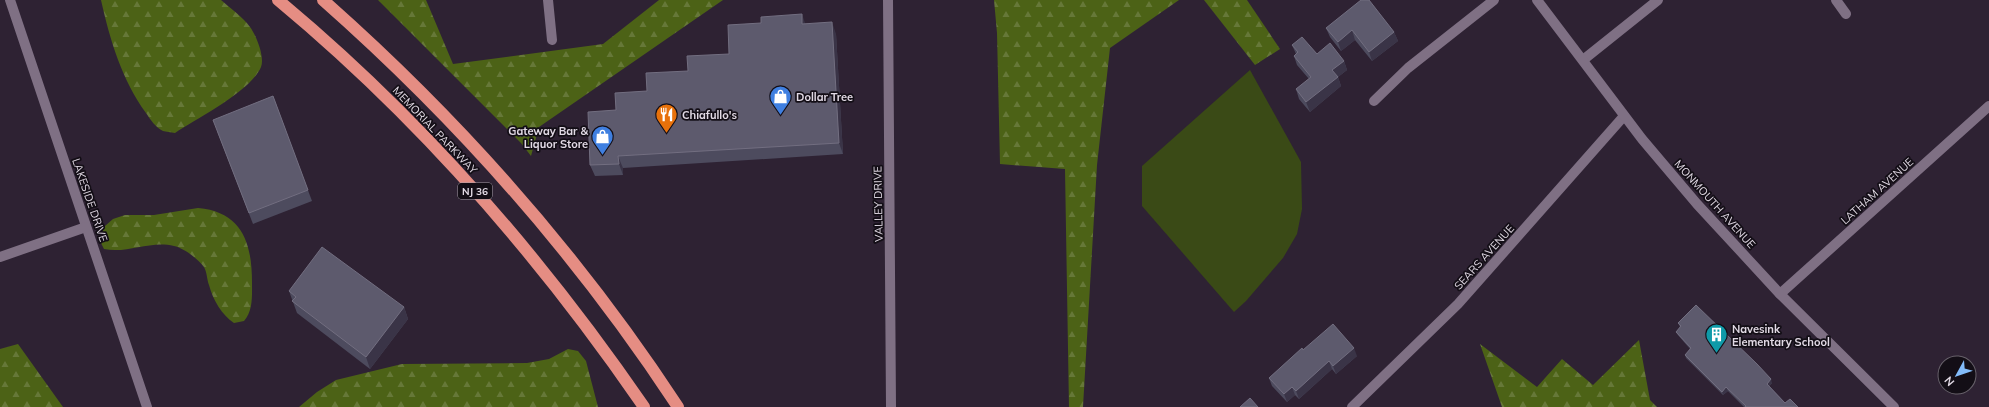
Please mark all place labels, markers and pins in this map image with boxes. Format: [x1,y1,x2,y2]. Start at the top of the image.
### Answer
shop icon: Dollar Tree [767,84,793,117]
place label: Dollar Tree [796,90,853,104]
restaurant icon: Chiafullo's [653,102,679,135]
place label: Chiafullo's [682,108,737,122]
place label: Gateway Bar & Liquor Store [508,124,588,151]
shop icon: Gateway Bar & Liquor Store [590,124,616,157]
building icon: Navesink Elementary School [1704,322,1730,355]
place label: Navesink Elementary School [1732,322,1830,349]

